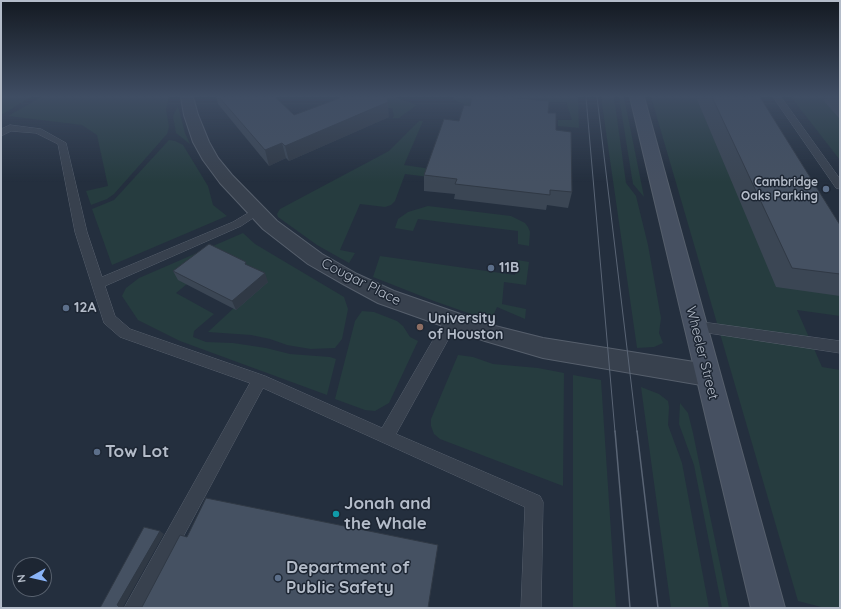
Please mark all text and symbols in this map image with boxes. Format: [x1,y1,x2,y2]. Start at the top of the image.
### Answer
place label: Cambridge Oaks Parking [741,175,818,203]
marker: Cambridge Oaks Parking [821,184,831,194]
street label: Cougar Place [318,255,404,309]
place label: 11B [499,260,519,276]
marker: 11B [486,263,496,273]
place label: 12A [74,300,96,316]
marker: 12A [61,303,71,313]
street label: Wheeler Street [682,305,722,401]
place label: University of Houston [428,311,503,344]
marker: University of Houston [415,322,425,332]
place label: Tow Lot [105,442,169,462]
marker: Tow Lot [92,447,102,457]
place label: Jonah and the Whale [344,494,431,534]
marker: Jonah and the Whale [331,509,341,519]
north arrow [12,557,52,597]
place label: Department of Public Safety [286,558,410,598]
marker: Department of Public Safety [273,573,283,583]
text: N [14,574,29,584]

